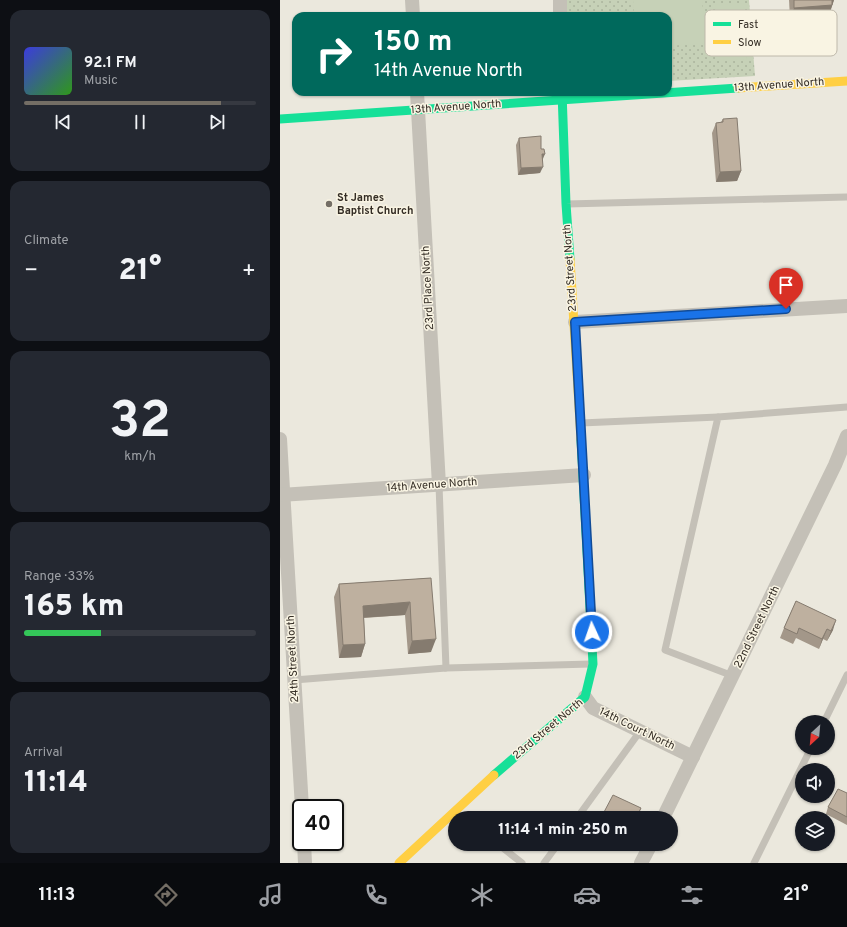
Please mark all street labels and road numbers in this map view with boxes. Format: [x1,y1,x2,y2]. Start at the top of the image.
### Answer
street label: 13th Avenue North [733,75,825,95]
street label: 13th Avenue North [410,97,502,117]
street label: 23rd Street North [560,224,580,312]
street label: 23rd Place North [419,245,437,331]
street label: 14th Avenue North [386,475,478,495]
street label: 22nd Street North [731,584,783,670]
street label: 24th Street North [284,615,302,703]
street label: 23rd Street North [510,696,586,762]
street label: 14th Court North [597,705,677,753]

